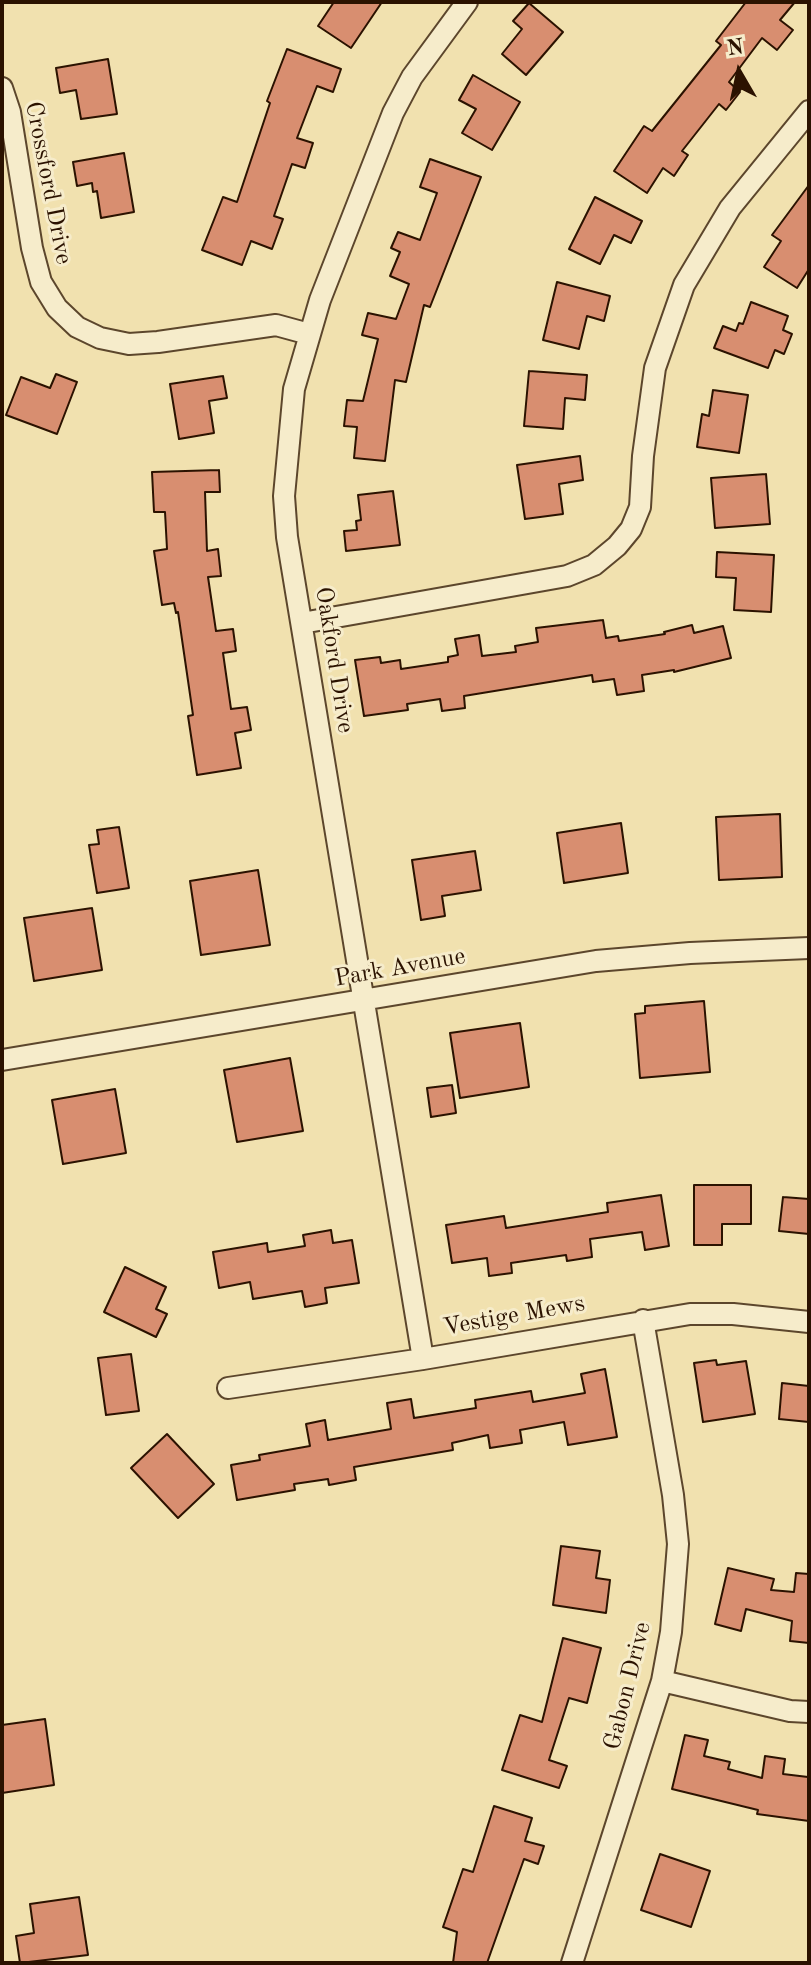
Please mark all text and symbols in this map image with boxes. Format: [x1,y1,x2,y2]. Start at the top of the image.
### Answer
north arrow [699,32,779,112]
text: N [725,36,745,60]
street label: Crossford Drive [18,99,78,267]
street label: Oakford Drive [308,585,360,735]
street label: Park Avenue [332,942,468,994]
street label: Vestige Mews [441,1289,587,1343]
street label: Gabon Drive [598,1619,658,1753]

